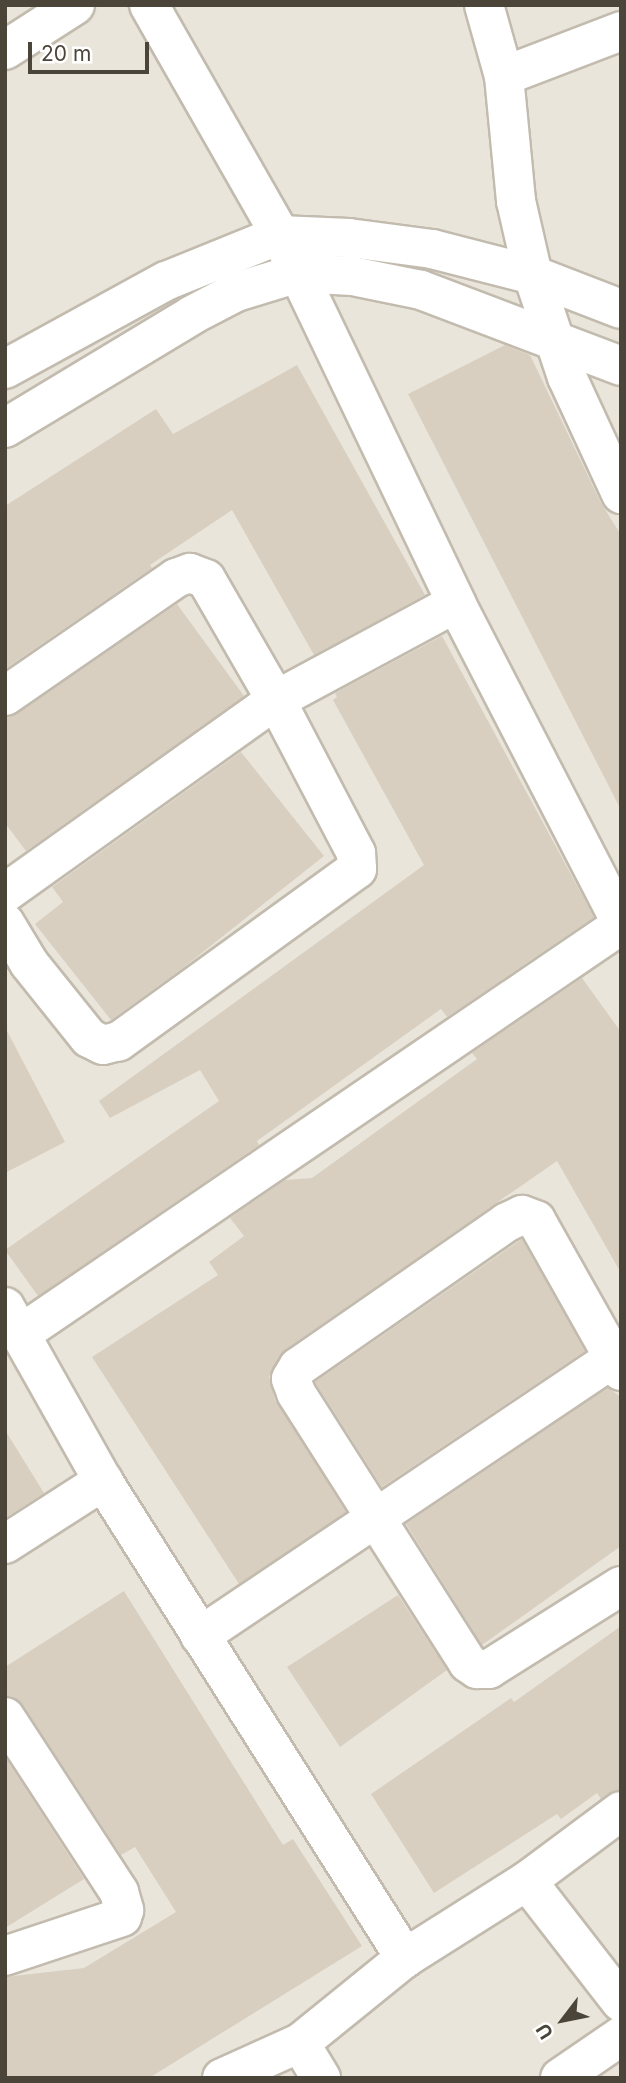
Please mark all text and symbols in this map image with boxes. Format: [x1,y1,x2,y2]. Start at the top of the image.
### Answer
scale bar [32,28,152,72]
text: 20 m [41,41,91,66]
north arrow [528,1985,598,2055]
text: U [531,2019,558,2043]

